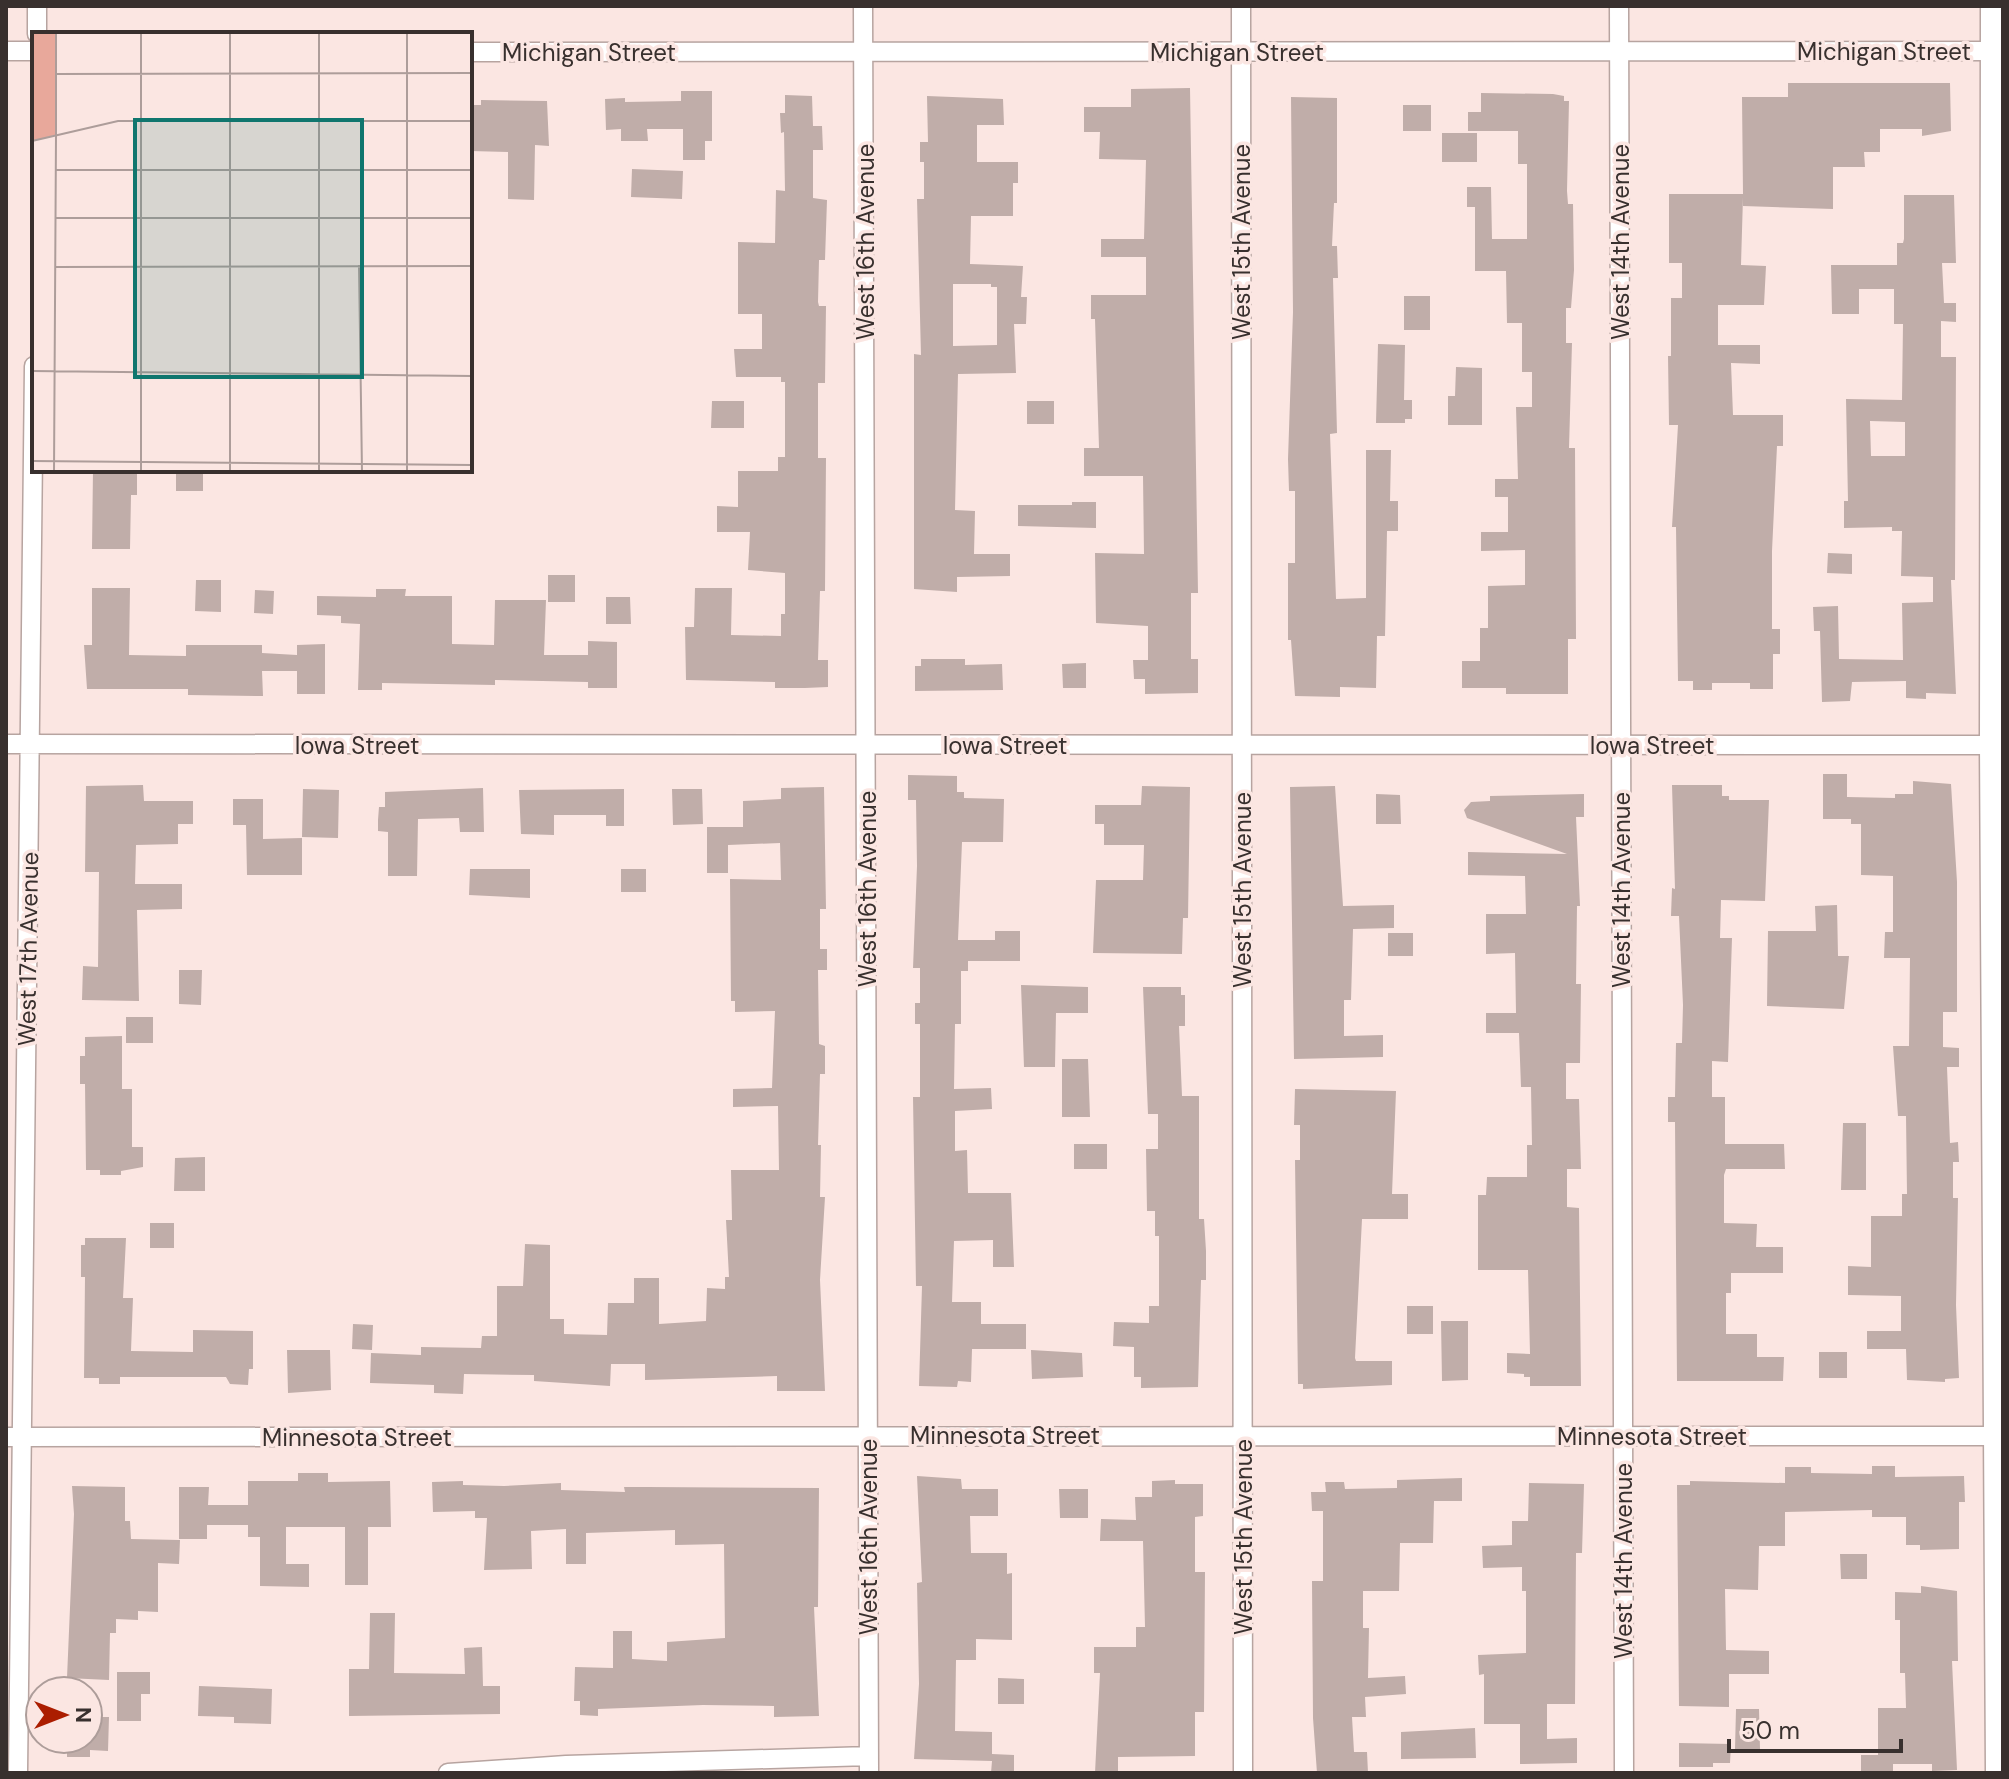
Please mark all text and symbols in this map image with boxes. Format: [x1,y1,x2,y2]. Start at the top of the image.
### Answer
inset map [32,32,472,472]
street label: Michigan Street [1797,36,1971,67]
street label: Michigan Street [502,37,676,68]
street label: Michigan Street [1150,37,1324,68]
street label: West 16th Avenue [850,144,881,340]
street label: West 15th Avenue [1226,144,1257,340]
street label: West 14th Avenue [1605,144,1636,340]
street label: Iowa Street [295,730,419,761]
street label: Iowa Street [943,730,1067,761]
street label: Iowa Street [1590,730,1714,761]
street label: West 16th Avenue [852,791,883,987]
street label: West 15th Avenue [1227,792,1258,988]
street label: West 14th Avenue [1606,792,1637,988]
street label: West 17th Avenue [11,852,45,1046]
street label: Minnesota Street [910,1420,1100,1451]
street label: Minnesota Street [1557,1421,1747,1452]
street label: Minnesota Street [262,1422,452,1453]
street label: West 16th Avenue [853,1439,884,1635]
street label: West 15th Avenue [1228,1439,1259,1635]
street label: West 14th Avenue [1608,1463,1639,1659]
north arrow [24,1675,104,1755]
scale bar [1729,1703,1901,1753]
text: N [69,1707,98,1723]
text: 50 m [1741,1715,1800,1746]

